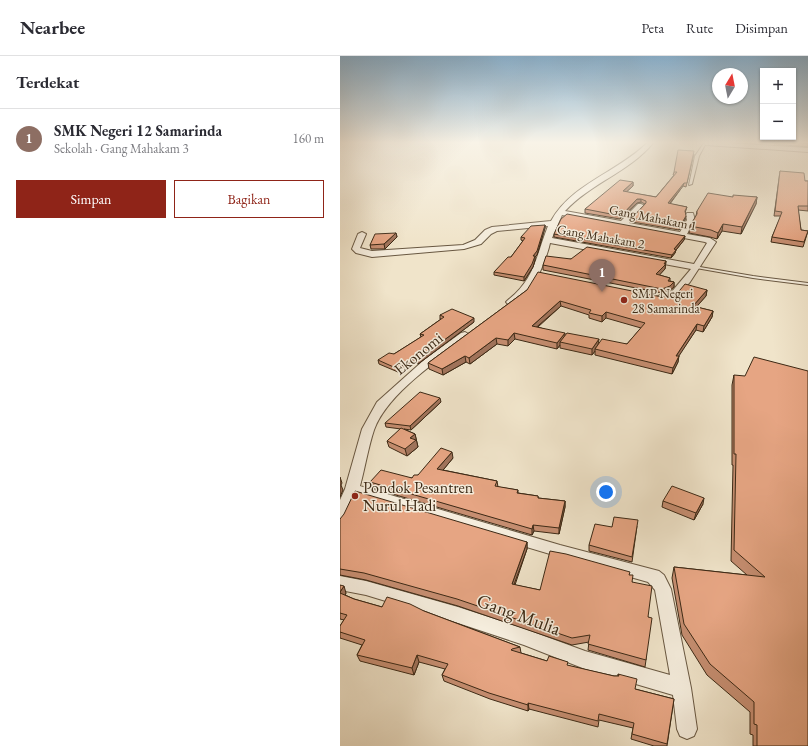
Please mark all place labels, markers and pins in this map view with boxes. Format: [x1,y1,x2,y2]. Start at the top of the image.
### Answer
pin: 1 [589,259,615,292]
place label: SMP Negeri 28 Samarinda [632,285,701,317]
marker: SMP Negeri 28 Samarinda [619,295,629,305]
place label: Pondok Pesantren Nurul Hadi [363,477,474,516]
marker: Pondok Pesantren Nurul Hadi [350,491,360,501]

